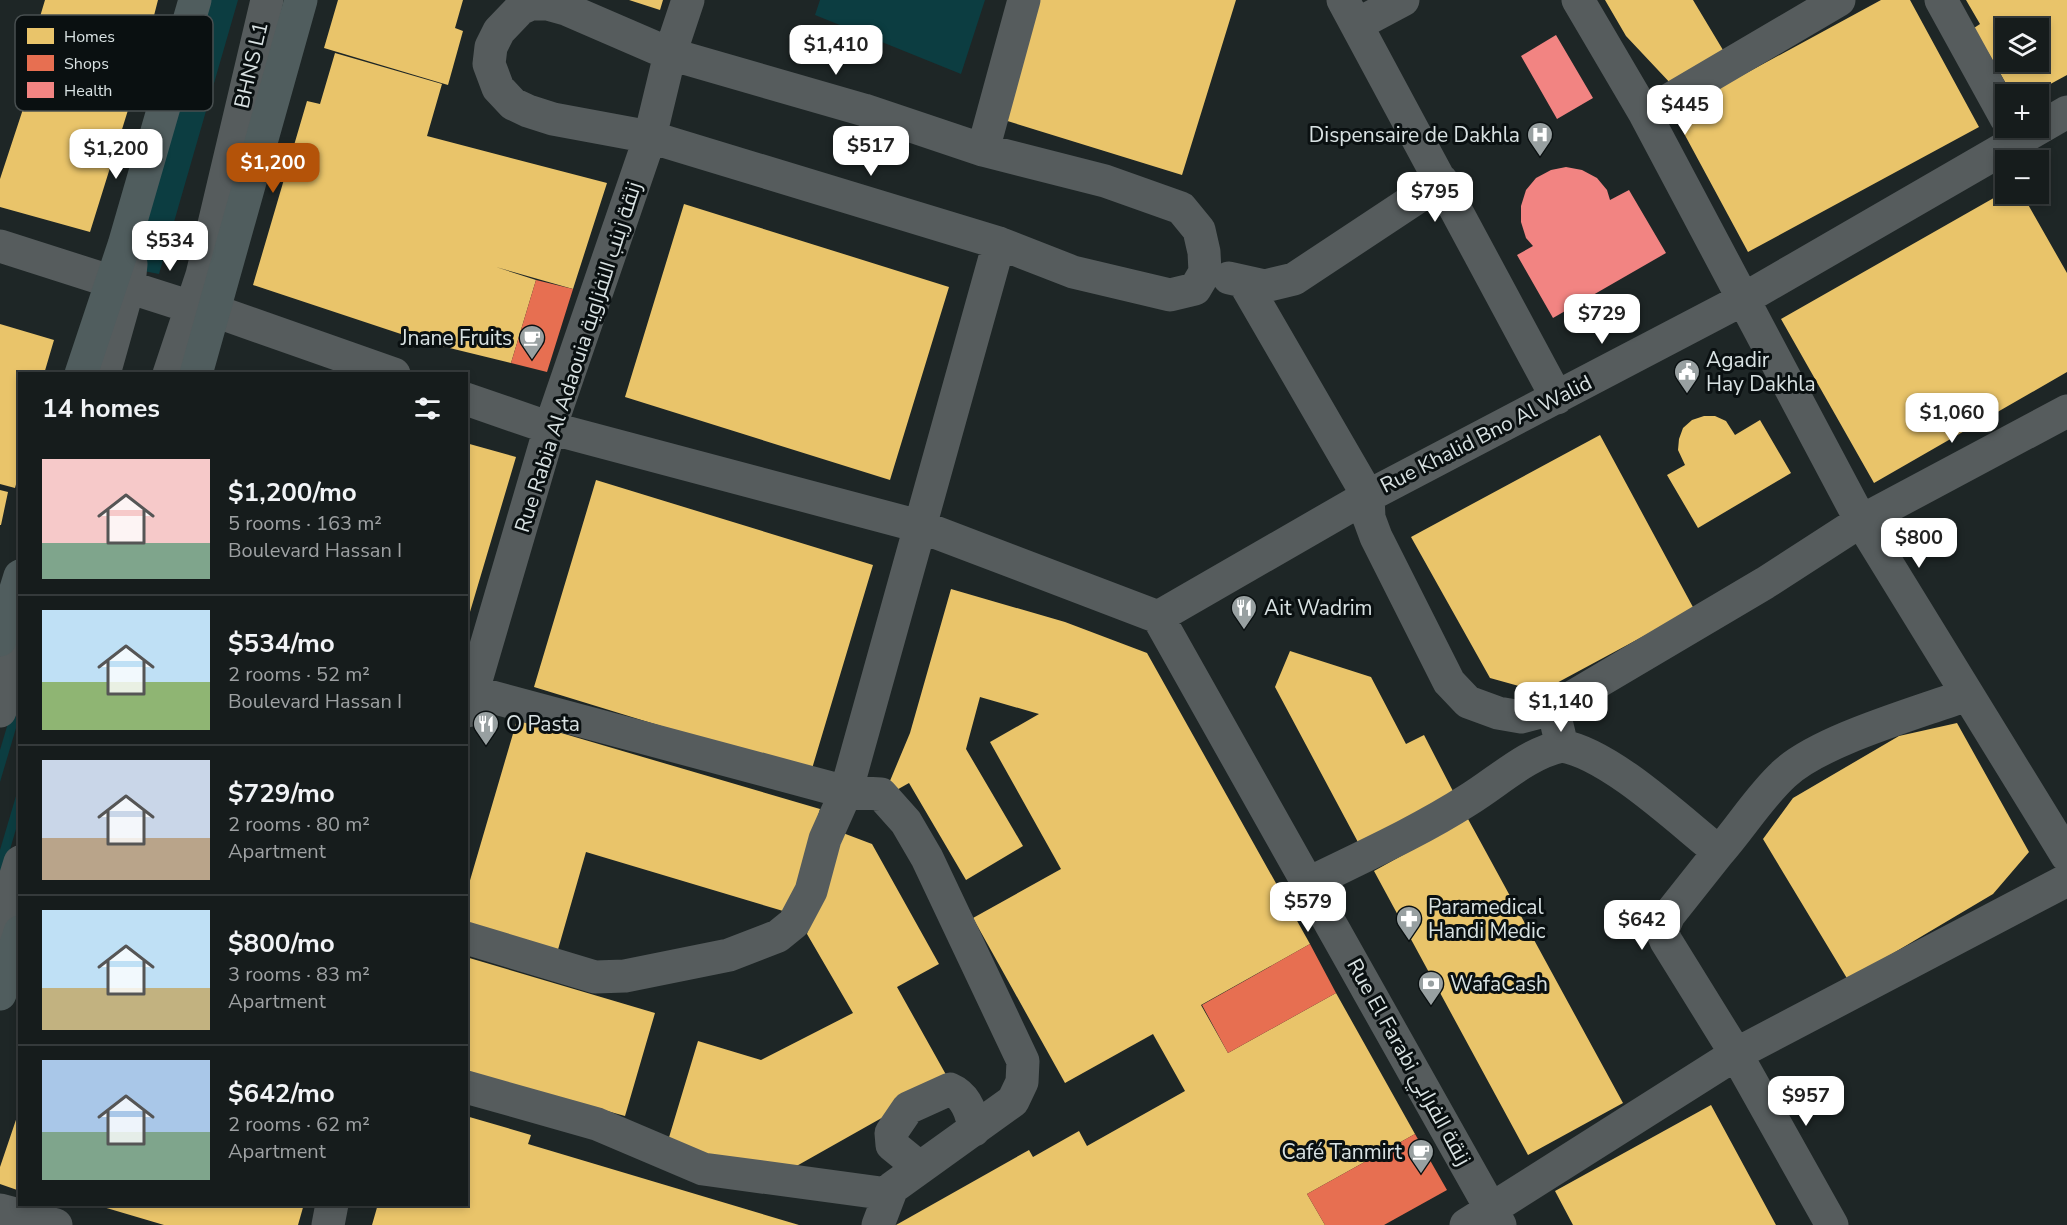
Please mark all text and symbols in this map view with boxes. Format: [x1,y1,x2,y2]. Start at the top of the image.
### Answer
legend [15,15,213,111]
map controls [1995,18,2049,204]
button: layers [1995,18,2049,72]
street label: BHNS L1 [227,19,275,111]
pin: $1,410 [787,25,885,76]
text: Homes [64,26,115,48]
text: $1,410 [804,31,868,58]
text: Shops [64,53,109,75]
text: Health [64,80,112,102]
button: + [1995,84,2049,138]
pin: $445 [1649,85,1721,136]
text: $445 [1661,91,1709,118]
hospital icon: Dispensaire de Dakhla [1525,120,1555,158]
place label: Dispensaire de Dakhla [1309,121,1520,149]
pin: $517 [835,126,907,177]
pin: $1,200 [67,129,165,180]
text: $517 [847,132,895,159]
text: $1,200 [84,135,148,162]
pin: $1,200 [224,143,322,194]
text: $1,200 [241,149,305,176]
button: − [1995,150,2049,204]
pin: $795 [1399,172,1471,223]
street label: Rue Rabia Al Adaouia زنقة زينب النفزاوية [508,178,648,536]
text: $795 [1411,178,1459,205]
pin: $534 [134,221,206,272]
text: $534 [146,227,194,254]
pin: $729 [1566,294,1638,345]
text: $729 [1578,300,1626,327]
cafe icon: Jnane Fruits [517,323,547,361]
place label: Jnane Fruits [400,324,512,352]
place label: Agadir Hay Dakhla [1706,346,1816,398]
public building icon: Agadir Hay Dakhla [1672,357,1702,395]
street label: Rue Khalid Bno Al Walid [1375,368,1597,500]
text: 14 homes [42,391,160,426]
icon: filters [411,392,444,425]
pin: $1,060 [1903,393,2001,444]
text: $1,060 [1920,399,1984,426]
text: $1,200/mo [228,475,357,510]
icon: home [90,483,162,555]
text: 5 rooms · 163 m² [228,510,382,537]
pin: $800 [1883,518,1955,569]
text: $800 [1895,524,1943,551]
text: Boulevard Hassan I [228,537,402,564]
restaurant icon: Ait Wadrim [1229,593,1259,631]
place label: Ait Wadrim [1264,594,1373,622]
text: $534/mo [228,626,335,661]
icon: home [90,634,162,706]
text: 2 rooms · 52 m² [228,661,370,688]
pin: $1,140 [1512,682,1610,733]
text: Boulevard Hassan I [228,688,402,715]
text: $1,140 [1529,688,1593,715]
restaurant icon: O Pasta [471,709,501,747]
place label: O Pasta [506,710,580,738]
text: $729/mo [228,776,335,811]
icon: home [90,784,162,856]
text: 2 rooms · 80 m² [228,811,370,838]
text: Apartment [228,838,326,865]
pin: $579 [1272,882,1344,933]
text: $579 [1284,888,1332,915]
place label: Paramedical Handi Medic [1428,893,1546,945]
pin: $642 [1606,900,1678,951]
pharmacy icon: Paramedical Handi Medic [1394,904,1424,942]
text: $642 [1618,906,1666,933]
text: $800/mo [228,926,335,961]
icon: home [90,934,162,1006]
street label: Rue El Farabi زنقة الفرابي [1339,954,1478,1171]
text: 3 rooms · 83 m² [228,961,370,988]
bank icon: WafaCash [1416,969,1446,1007]
place label: WafaCash [1450,970,1548,998]
text: Apartment [228,988,326,1015]
text: $642/mo [228,1076,335,1111]
pin: $957 [1770,1076,1842,1127]
text: $957 [1782,1082,1830,1109]
icon: home [90,1084,162,1156]
text: 2 rooms · 62 m² [228,1111,370,1138]
cafe icon: Café Tanmirt [1406,1137,1436,1175]
text: Apartment [228,1138,326,1165]
place label: Café Tanmirt [1281,1138,1403,1166]

